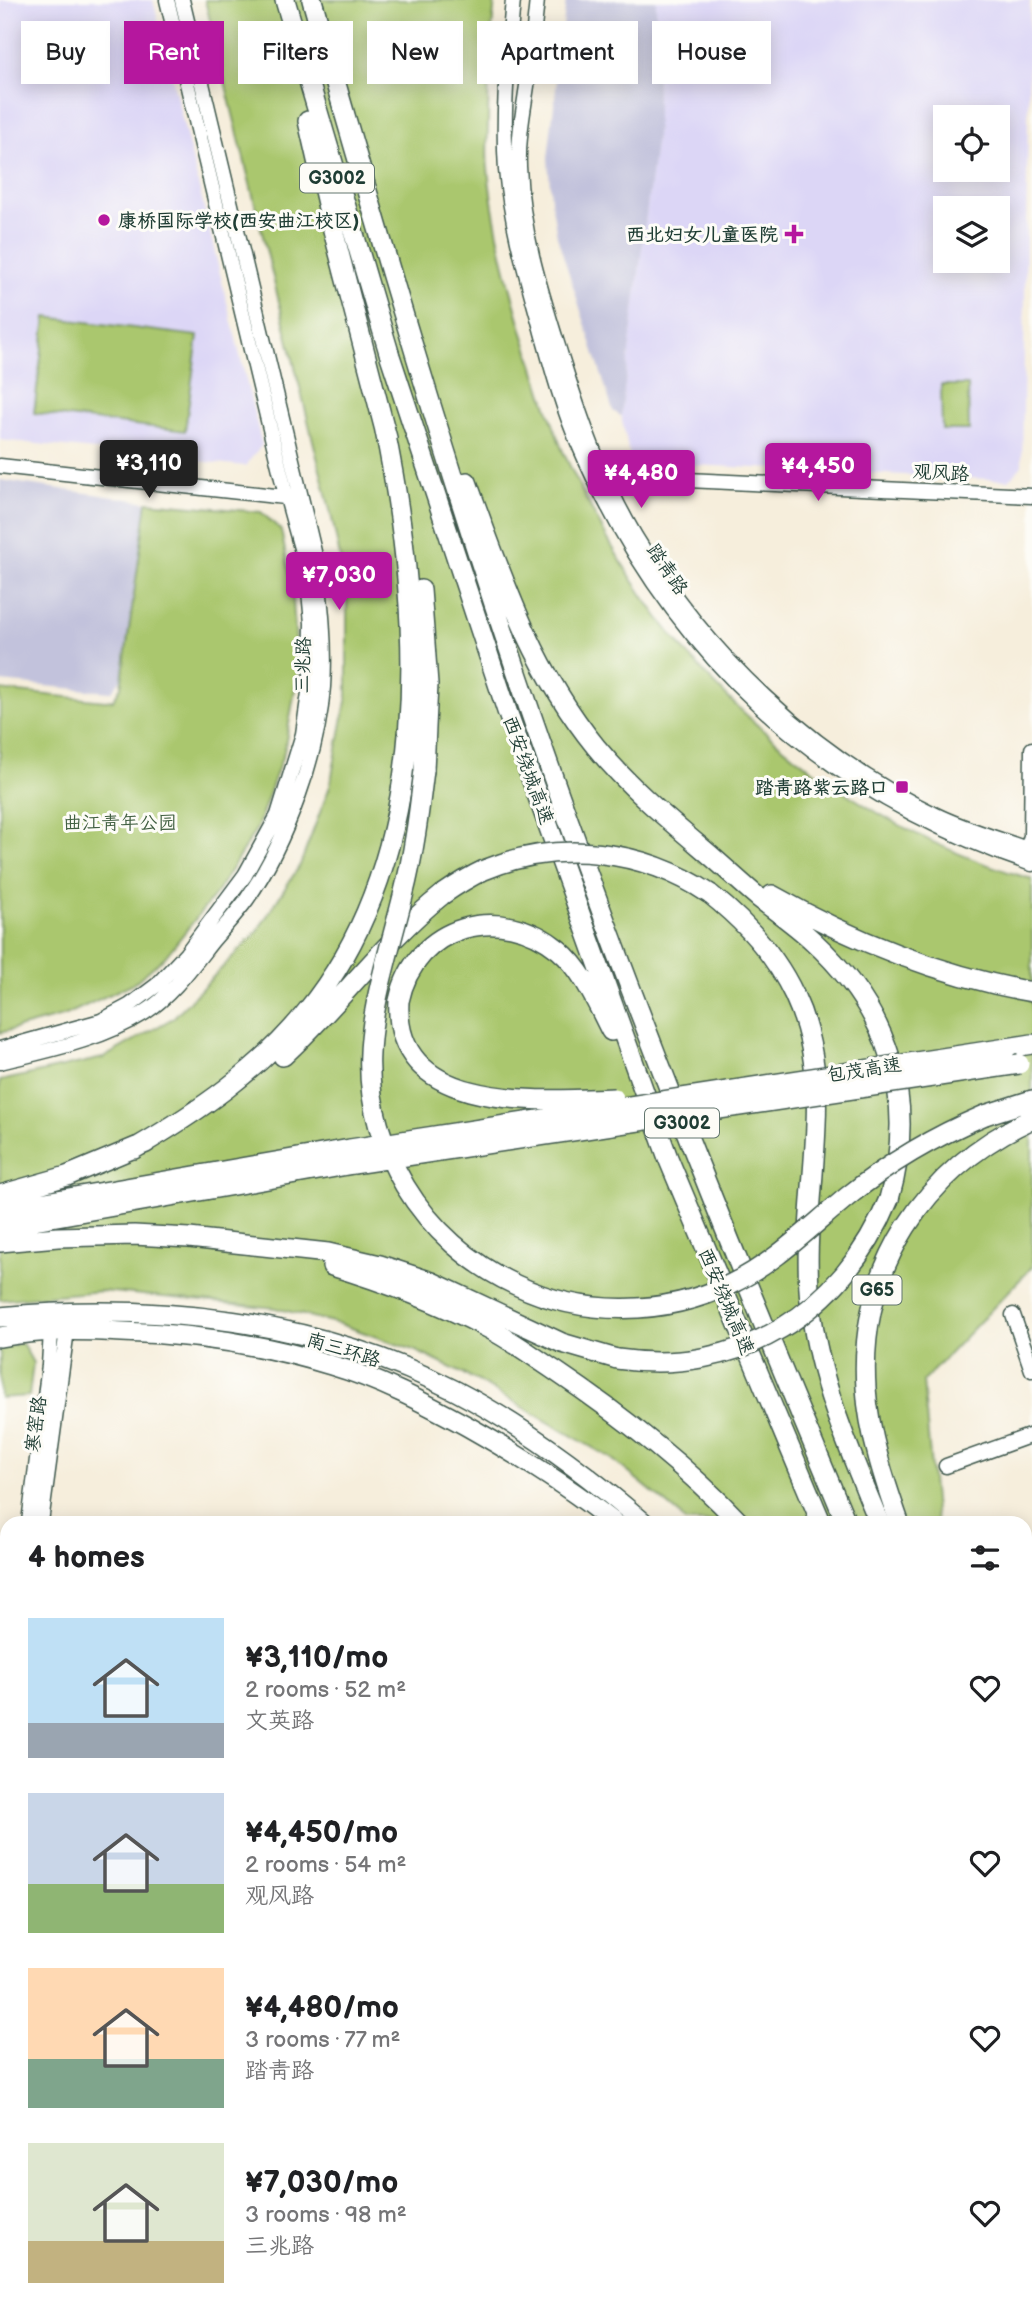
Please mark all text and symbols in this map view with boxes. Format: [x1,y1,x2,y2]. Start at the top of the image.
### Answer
chip: Buy [21,21,110,84]
chip: Rent [124,21,224,84]
chip: Filters [238,21,353,84]
chip: New [367,21,463,84]
chip: Apartment [477,21,638,84]
chip: House [652,21,771,84]
map controls [933,105,1010,273]
button: locate [933,105,1010,182]
road number: G3002 [300,163,374,192]
button: layers [933,196,1010,273]
place label: 康桥国际学校(西安曲江校区) [118,210,359,233]
marker: 康桥国际学校(西安曲江校区) [96,212,112,228]
place label: 西北妇女儿童医院 [626,224,778,247]
marker: 西北妇女儿童医院 [784,224,804,244]
pin: ¥3,110 [92,440,206,500]
pin: ¥4,450 [761,444,875,503]
text: ¥3,110 [116,449,182,477]
pin: ¥4,480 [584,450,698,510]
text: ¥4,450 [781,452,855,480]
text: ¥4,480 [604,459,678,487]
street label: 观风路 [912,461,970,486]
street label: 踏青路 [641,540,692,600]
pin: ¥7,030 [282,552,396,612]
text: ¥7,030 [302,561,376,589]
street label: 三兆路 [291,636,316,694]
street label: 西安绕城高速 [497,713,558,828]
place label: 踏青路紫云路口 [755,777,888,800]
marker: 踏青路紫云路口 [894,779,910,795]
park label: 曲江青年公园 [63,812,177,835]
street label: 包茂高速 [825,1053,904,1088]
road number: G3002 [645,1108,719,1138]
street label: 西安绕城高速 [693,1245,758,1359]
road number: G65 [852,1275,902,1304]
street label: 南三环路 [304,1328,383,1373]
street label: 寒窑路 [21,1394,52,1454]
icon: filters [966,1539,1004,1577]
text: 4 homes [28,1540,145,1576]
text: ¥3,110/mo [245,1640,388,1676]
icon: home [84,1646,168,1730]
icon: heart [966,1669,1004,1707]
text: 2 rooms · 52 m² [245,1676,406,1704]
text: 文英路 [245,1707,314,1735]
text: ¥4,450/mo [245,1815,398,1851]
icon: home [84,1821,168,1905]
icon: heart [966,1844,1004,1882]
text: 2 rooms · 54 m² [245,1851,407,1879]
text: 观风路 [245,1882,314,1910]
text: ¥4,480/mo [245,1990,399,2026]
icon: home [84,1996,168,2080]
icon: heart [966,2019,1004,2057]
text: 3 rooms · 77 m² [245,2026,401,2054]
text: 踏青路 [245,2057,314,2085]
text: ¥7,030/mo [245,2165,398,2201]
icon: home [84,2171,168,2255]
icon: heart [966,2194,1004,2232]
text: 3 rooms · 98 m² [245,2201,407,2229]
text: 三兆路 [245,2232,314,2260]

